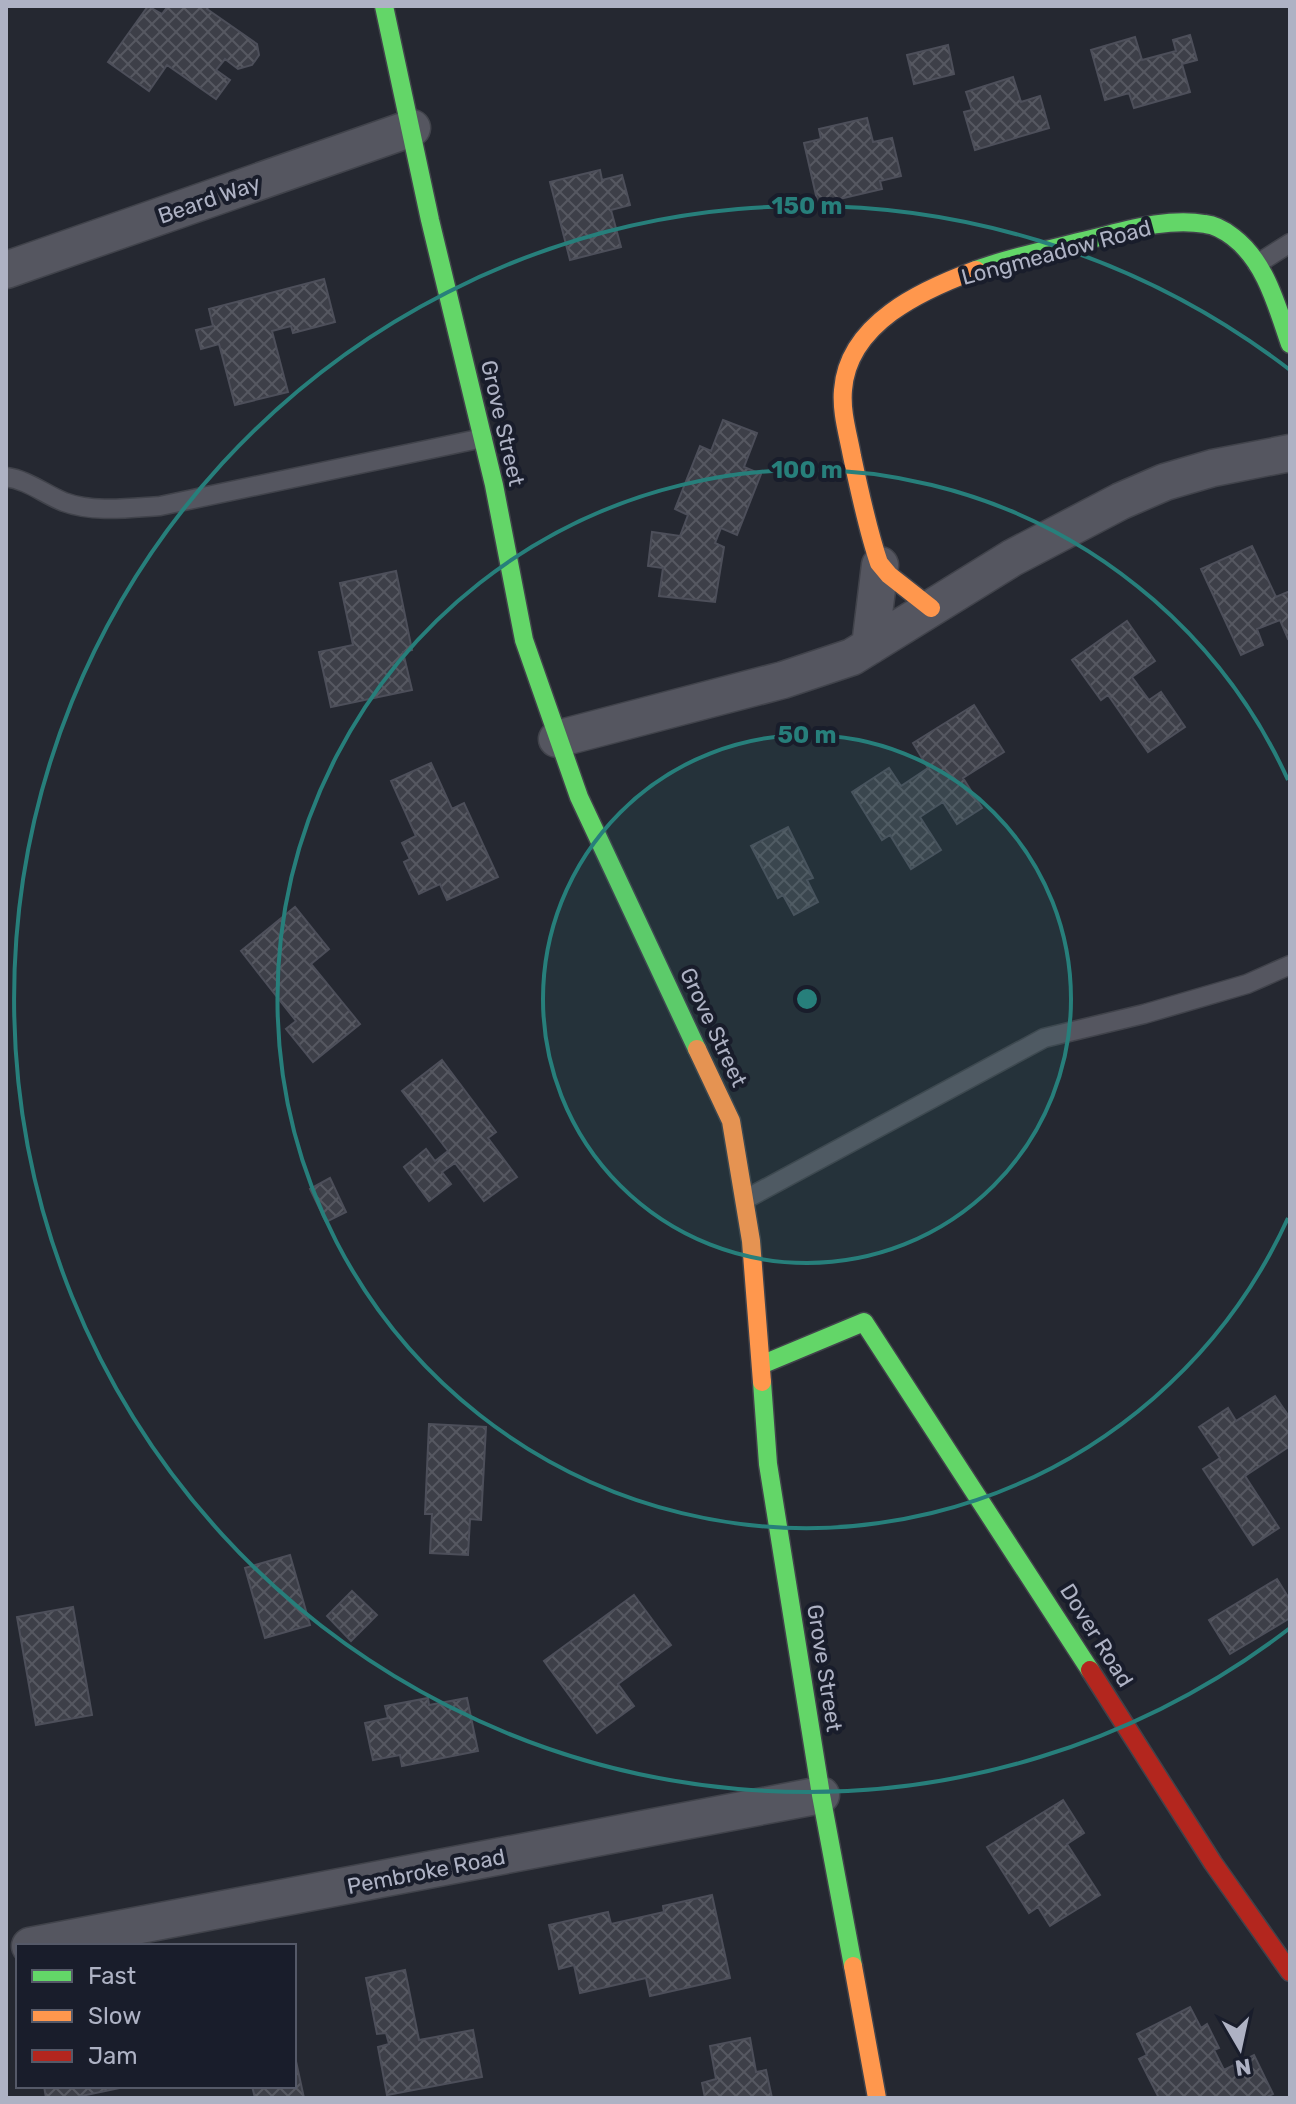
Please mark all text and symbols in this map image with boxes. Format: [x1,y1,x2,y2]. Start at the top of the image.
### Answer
street label: Beard Way [154,169,264,230]
text: 150 m [772,192,842,220]
street label: Longmeadow Road [958,214,1154,291]
street label: Grove Street [475,357,530,489]
text: 100 m [771,456,843,484]
text: 50 m [778,721,836,749]
street label: Grove Street [674,963,753,1091]
centre of rings [793,985,821,1013]
street label: Dover Road [1054,1579,1139,1692]
street label: Grove Street [801,1603,848,1734]
street label: Pembroke Road [345,1843,507,1900]
legend [16,1944,296,2088]
text: Fast [88,1962,136,1990]
text: Slow [88,2002,141,2030]
north arrow [1200,2008,1280,2088]
text: Jam [88,2042,138,2070]
text: N [1233,2053,1253,2082]

